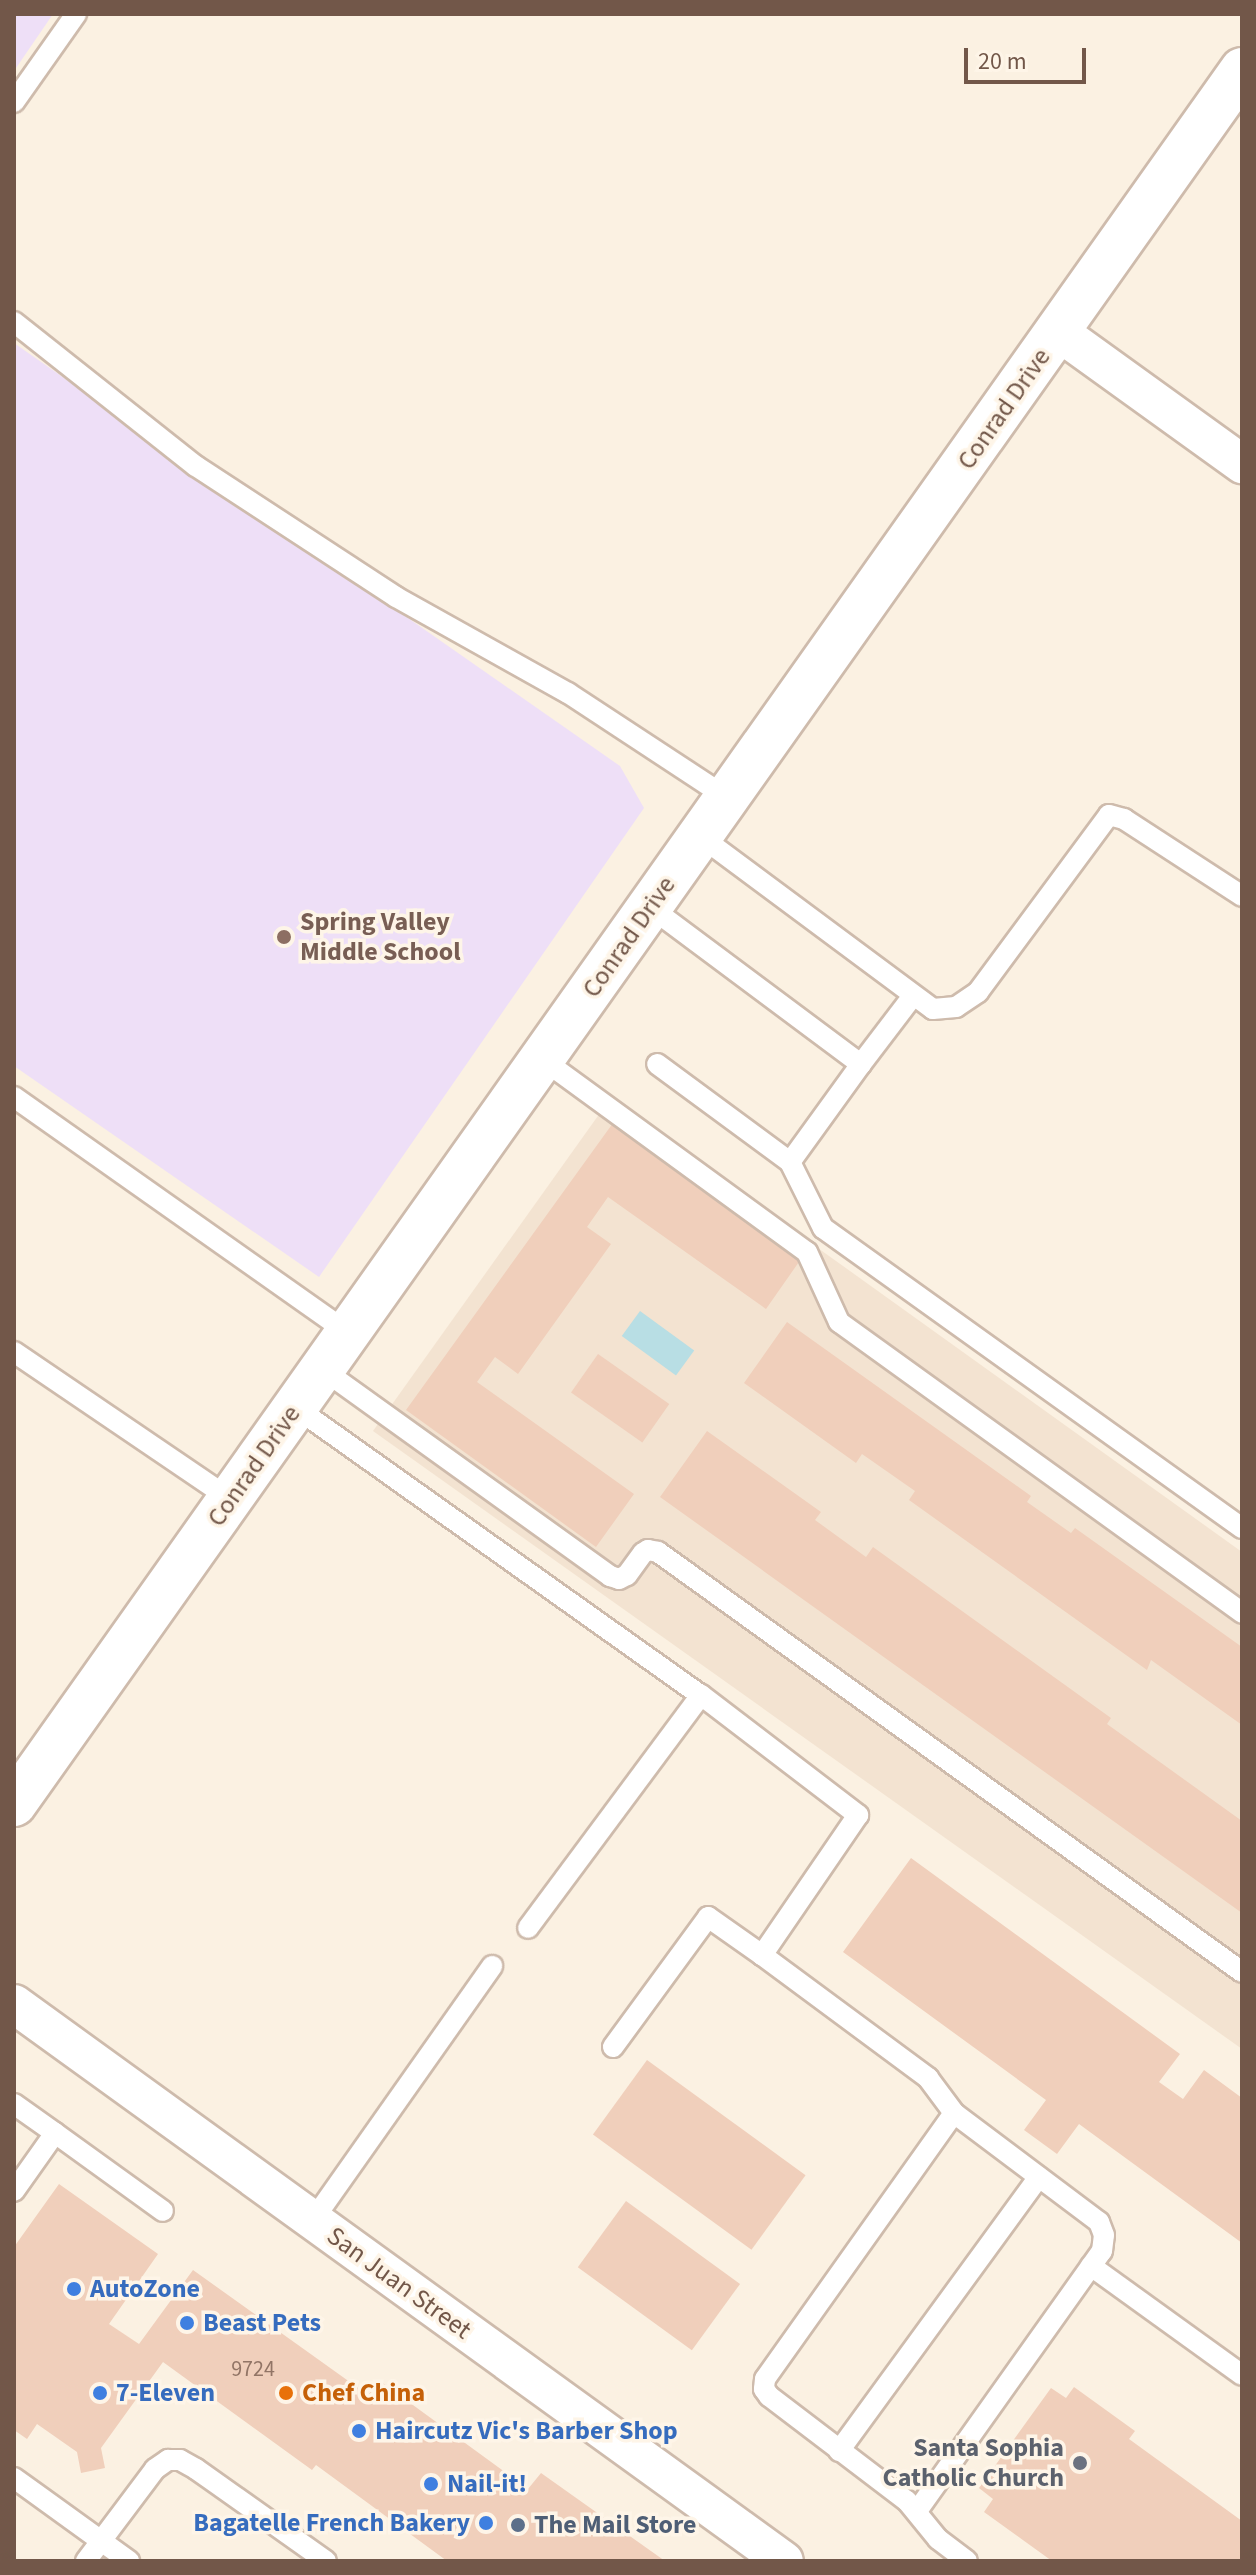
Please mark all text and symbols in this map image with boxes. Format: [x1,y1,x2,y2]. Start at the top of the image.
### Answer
scale bar [968,32,1090,82]
text: 20 m [978,44,1027,79]
street label: Conrad Drive [951,342,1057,476]
street label: Conrad Drive [576,870,682,1004]
place label: Spring Valley Middle School [300,906,461,968]
marker: Spring Valley Middle School [275,928,293,946]
street label: Conrad Drive [201,1399,307,1533]
street label: San Juan Street [321,2220,477,2346]
place label: AutoZone [90,2273,200,2305]
marker: AutoZone [65,2280,83,2298]
place label: Beast Pets [203,2307,321,2339]
marker: Beast Pets [178,2314,196,2332]
house number: 9724 [231,2357,275,2383]
place label: 7-Eleven [116,2377,215,2409]
place label: Chef China [302,2377,425,2409]
marker: 7-Eleven [91,2384,109,2402]
marker: Chef China [277,2384,295,2402]
place label: Haircutz Vic's Barber Shop [375,2415,678,2447]
marker: Haircutz Vic's Barber Shop [350,2422,368,2440]
place label: Santa Sophia Catholic Church [883,2432,1064,2494]
marker: Santa Sophia Catholic Church [1071,2454,1089,2472]
place label: Nail-it! [447,2468,527,2500]
marker: Nail-it! [422,2475,440,2493]
place label: Bagatelle French Bakery [193,2507,470,2539]
place label: The Mail Store [534,2509,696,2541]
marker: Bagatelle French Bakery [477,2514,495,2532]
marker: The Mail Store [509,2516,527,2534]

